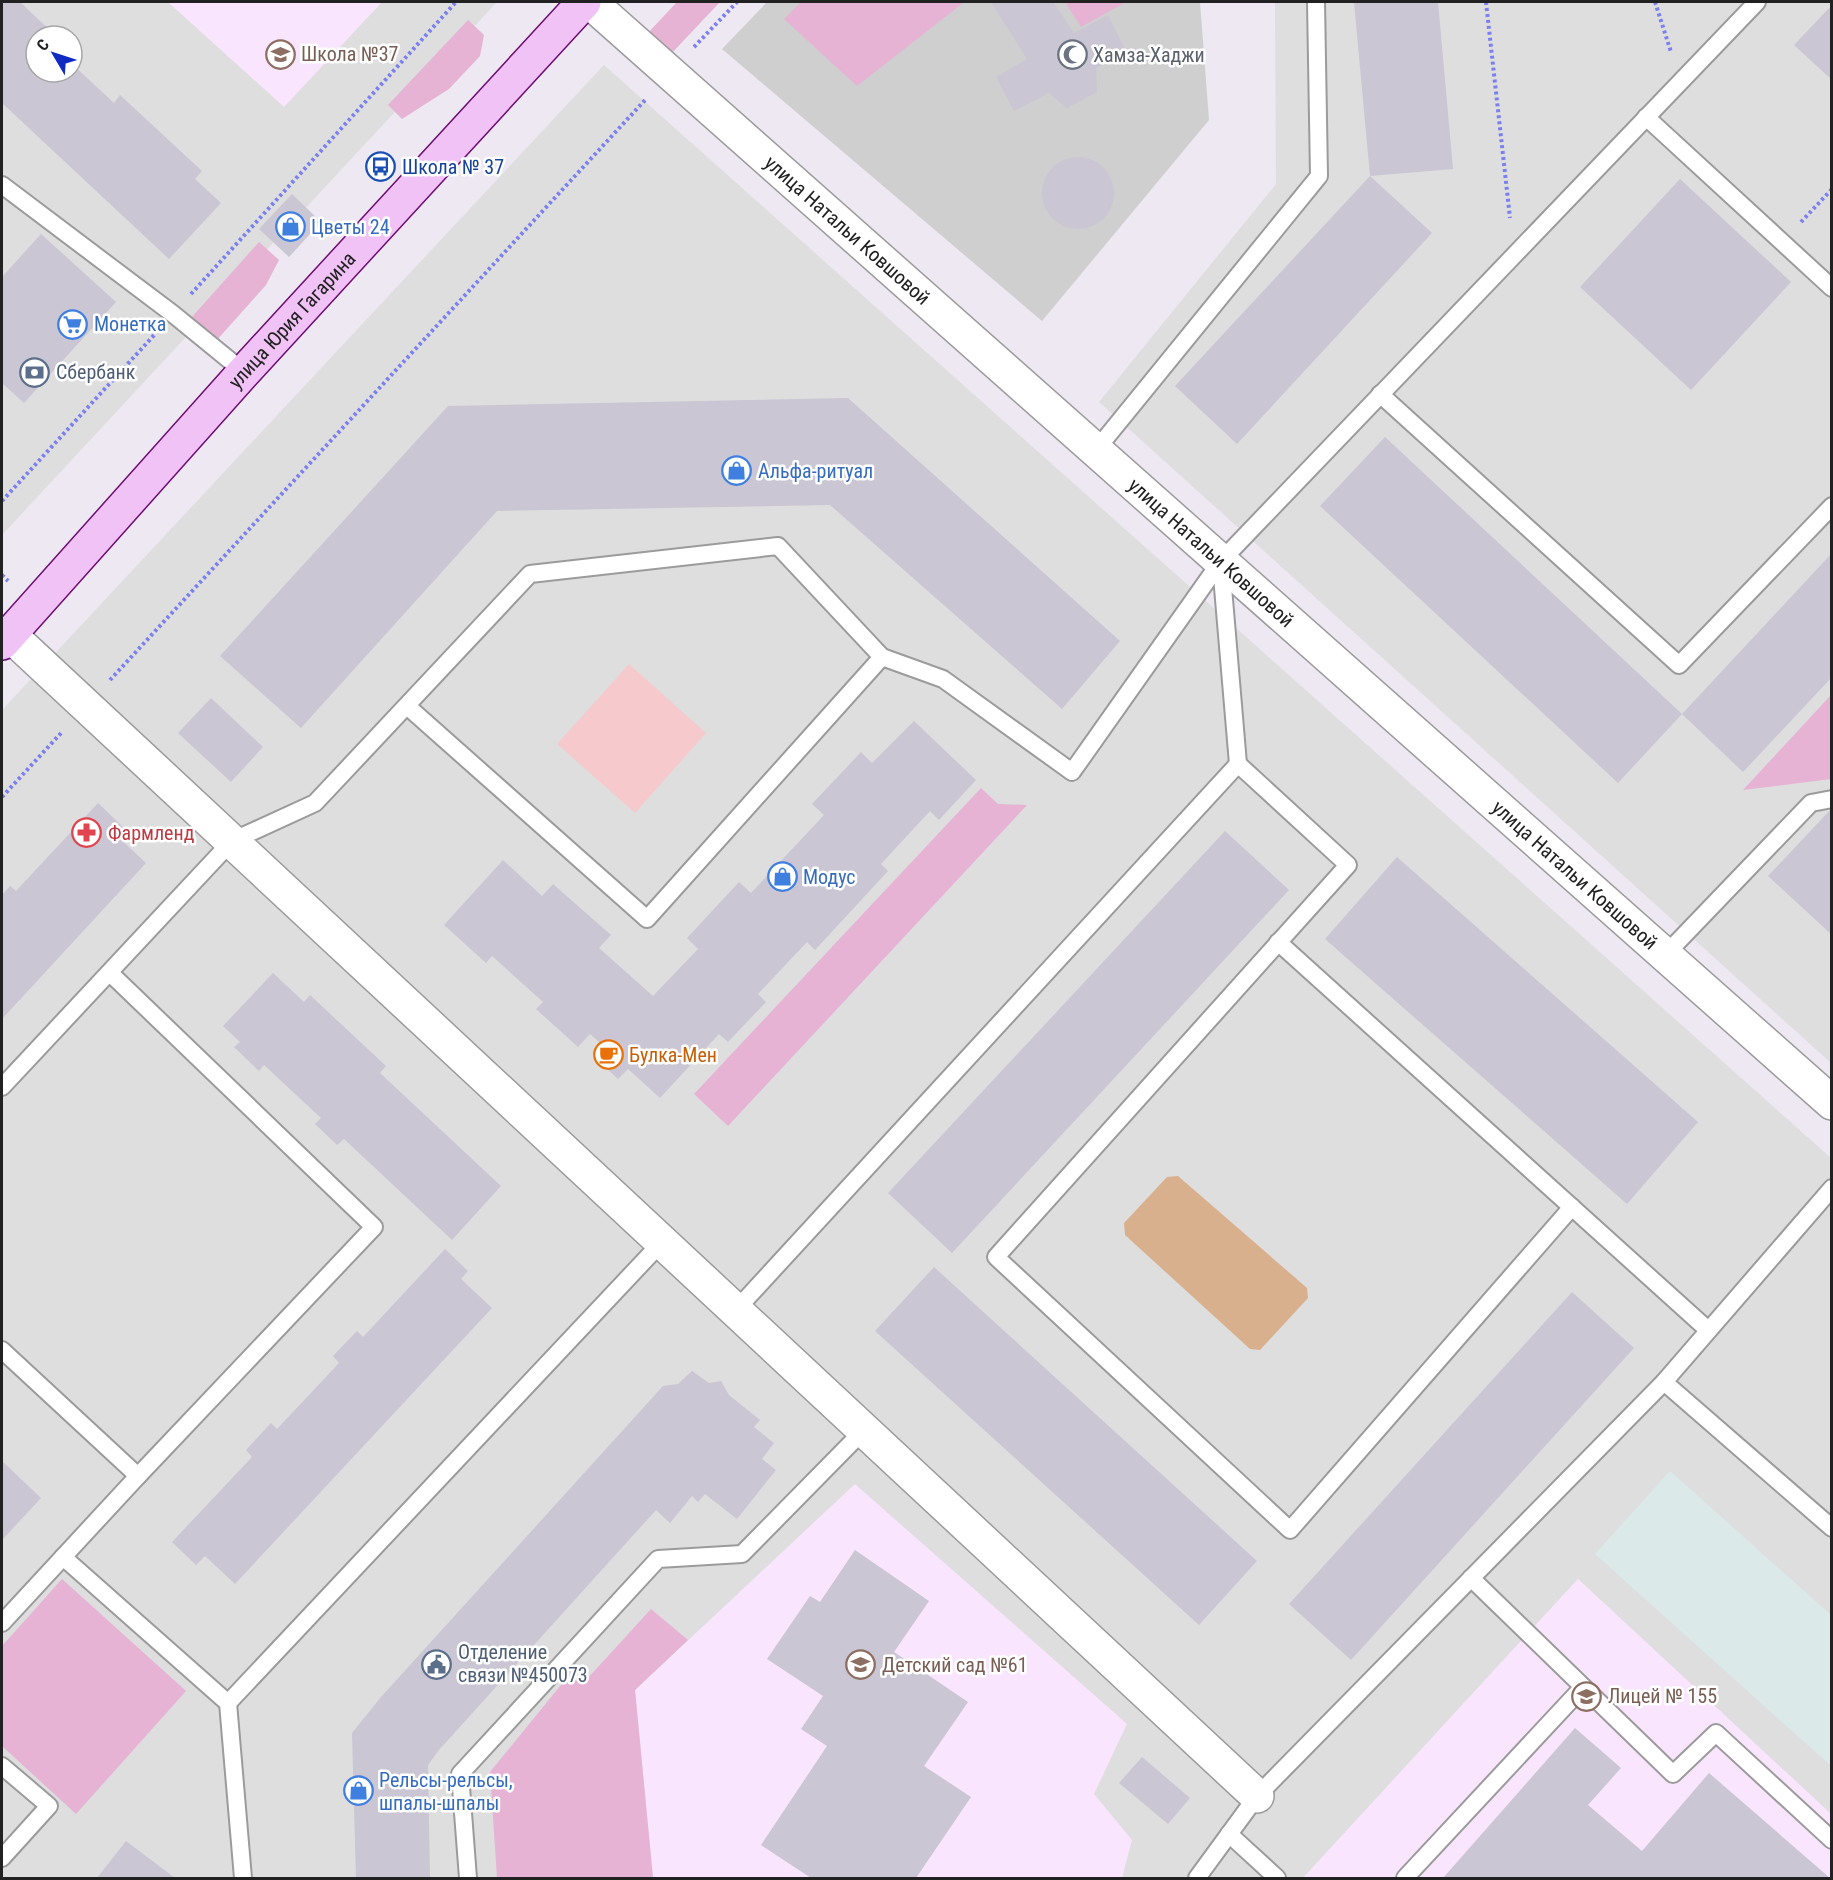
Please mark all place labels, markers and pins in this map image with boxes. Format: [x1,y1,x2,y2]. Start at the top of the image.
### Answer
school or university icon: Школа №37 [264,38,296,70]
mosque icon: Хамза-Хаджи [1056,39,1088,71]
place label: Школа №37 [301,42,398,66]
place label: Хамза-Хаджи [1093,43,1205,67]
bus stop icon: Школа № 37 [365,151,397,183]
place label: Школа № 37 [402,155,504,179]
shop icon: Цветы 24 [274,211,306,243]
place label: Цветы 24 [311,215,390,239]
supermarket icon: Монетка [57,308,89,340]
place label: Монетка [94,312,166,336]
bank icon: Сбербанк [19,356,51,388]
place label: Сбербанк [56,360,136,384]
shop icon: Альфа-ритуал [721,455,753,487]
place label: Альфа-ритуал [758,459,873,483]
pharmacy icon: Фармленд [71,817,103,849]
place label: Фармленд [108,821,195,845]
shop icon: Модус [766,861,798,893]
place label: Модус [803,865,856,889]
cafe icon: Булка-Мен [592,1039,624,1071]
place label: Булка-Мен [629,1043,717,1067]
place label: Отделение связи №450073 [458,1640,588,1687]
public building icon: Отделение связи №450073 [421,1648,453,1680]
school or university icon: Детский сад №61 [845,1649,877,1681]
place label: Детский сад №61 [882,1653,1028,1677]
school or university icon: Лицей № 155 [1571,1680,1603,1712]
place label: Лицей № 155 [1608,1684,1717,1708]
place label: Рельсы-рельсы, шпалы-шпалы [379,1768,513,1815]
shop icon: Рельсы-рельсы, шпалы-шпалы [342,1775,374,1807]

